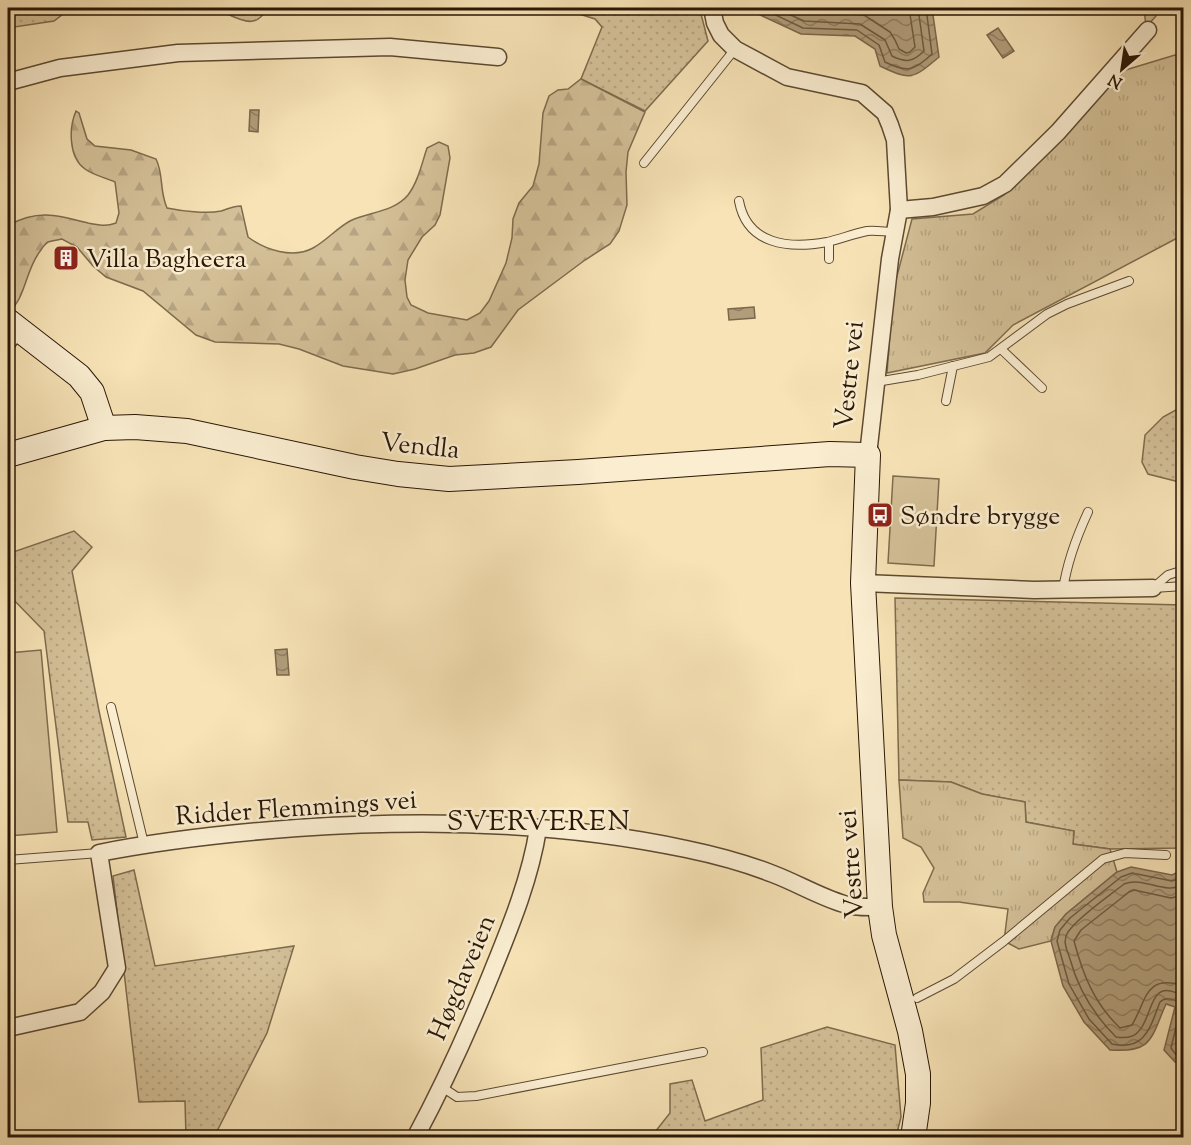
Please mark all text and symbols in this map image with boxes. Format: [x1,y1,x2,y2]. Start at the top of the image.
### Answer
north arrow [1092,39,1152,99]
text: N [1105,67,1127,93]
place label: Villa Bagheera [86,242,247,279]
building icon: Villa Bagheera [51,243,81,273]
street label: Vestre vei [826,319,875,432]
street label: Vendla [378,425,461,470]
place label: Søndre brygge [900,499,1060,536]
bus stop icon: Søndre brygge [865,500,895,530]
street label: Ridder Flemmings vei [174,783,418,836]
district label: SVERVEREN [447,803,631,843]
street label: Vestre vei [830,808,875,920]
street label: Høgdaveien [420,909,506,1047]

